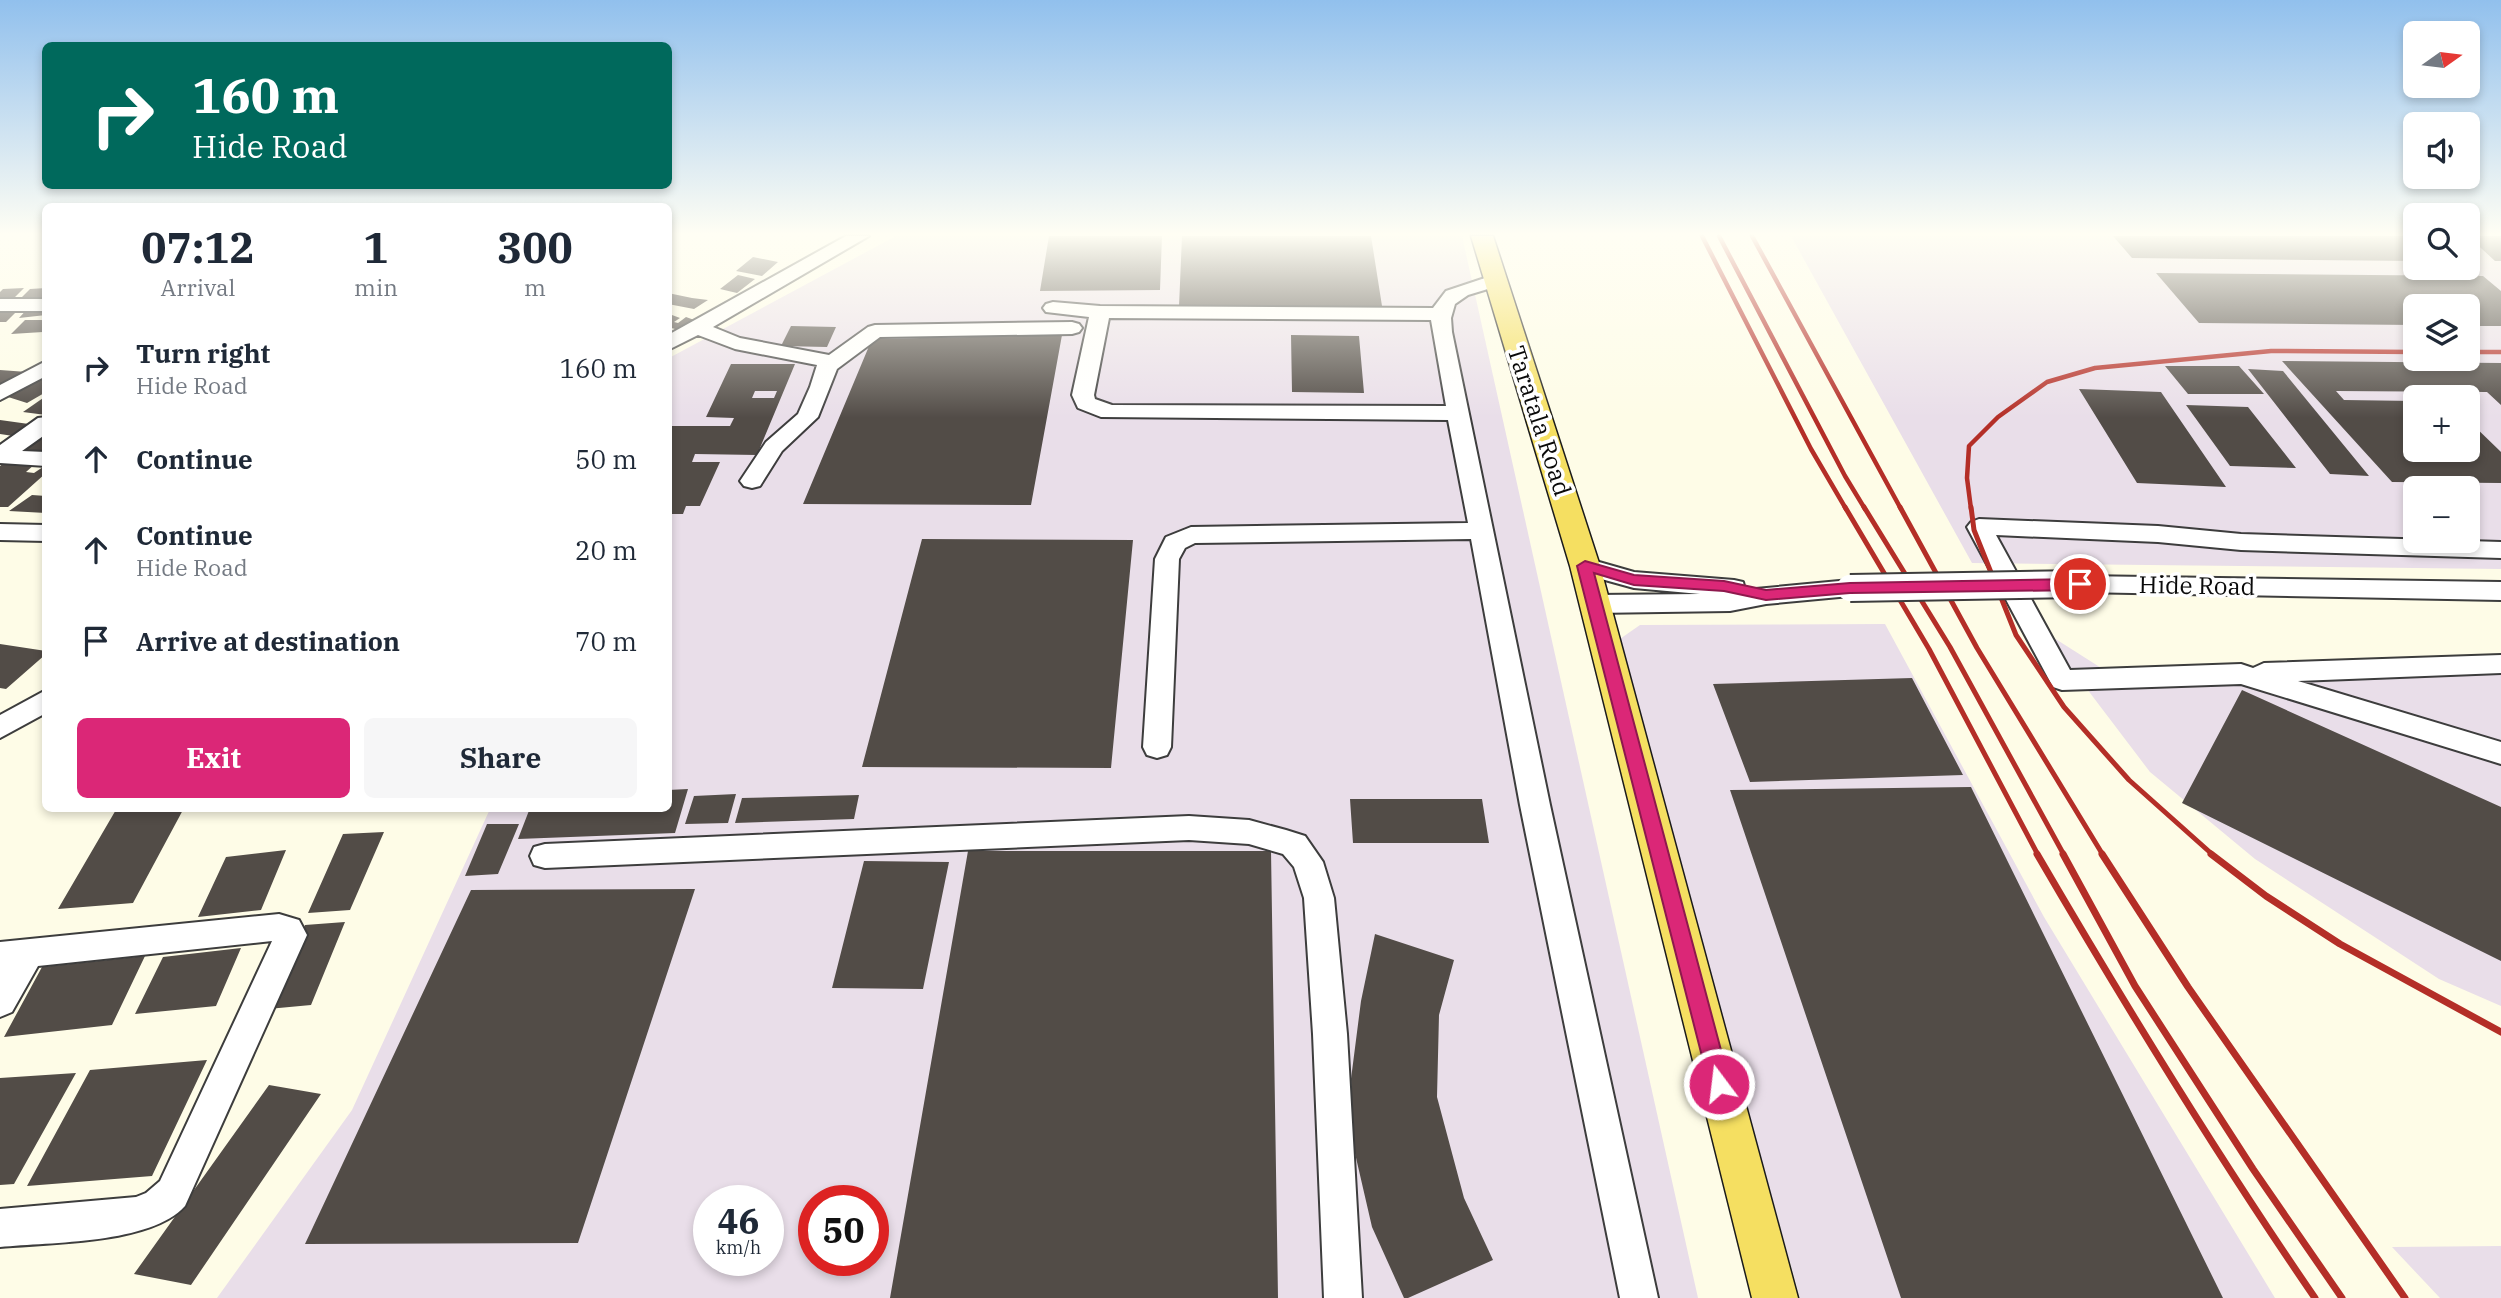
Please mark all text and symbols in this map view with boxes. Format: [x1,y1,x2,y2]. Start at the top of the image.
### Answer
north arrow [2403,21,2480,98]
map controls [2403,21,2480,553]
text: 160 m [192,63,339,126]
icon: right [77,70,168,161]
button: sound [2403,112,2480,189]
text: Hide Road [192,125,348,167]
button: search [2403,203,2480,280]
text: 07:12 [141,220,255,275]
text: 1 [363,220,389,275]
text: 300 [497,220,573,275]
text: Arrival [161,272,235,302]
text: min [354,272,398,302]
text: m [524,272,546,302]
button: layers [2403,294,2480,371]
text: Turn right [136,336,270,370]
street label: Taratala Road [1501,342,1579,500]
icon: right [77,349,115,387]
text: 160 m [559,351,637,385]
text: Hide Road [136,370,248,400]
button: + [2403,385,2480,462]
icon: ahead [77,440,115,478]
text: Continue [136,442,253,476]
text: 50 m [575,442,637,476]
button: − [2403,476,2480,553]
text: Continue [136,518,253,552]
icon: ahead [77,531,115,569]
text: 20 m [575,533,637,567]
text: Hide Road [136,552,248,582]
pin [2050,554,2110,614]
icon: arrive [2061,565,2099,603]
street label: Hide Road [2138,568,2256,602]
icon: arrive [77,622,115,660]
text: Arrive at destination [136,624,400,658]
text: 70 m [575,624,637,658]
button: Exit [77,718,350,798]
button: Share [364,718,637,798]
position arrow [1682,1047,1756,1121]
speed limit sign: 50 [798,1185,889,1276]
text: 46 [717,1198,760,1244]
text: km/h [716,1236,761,1259]

